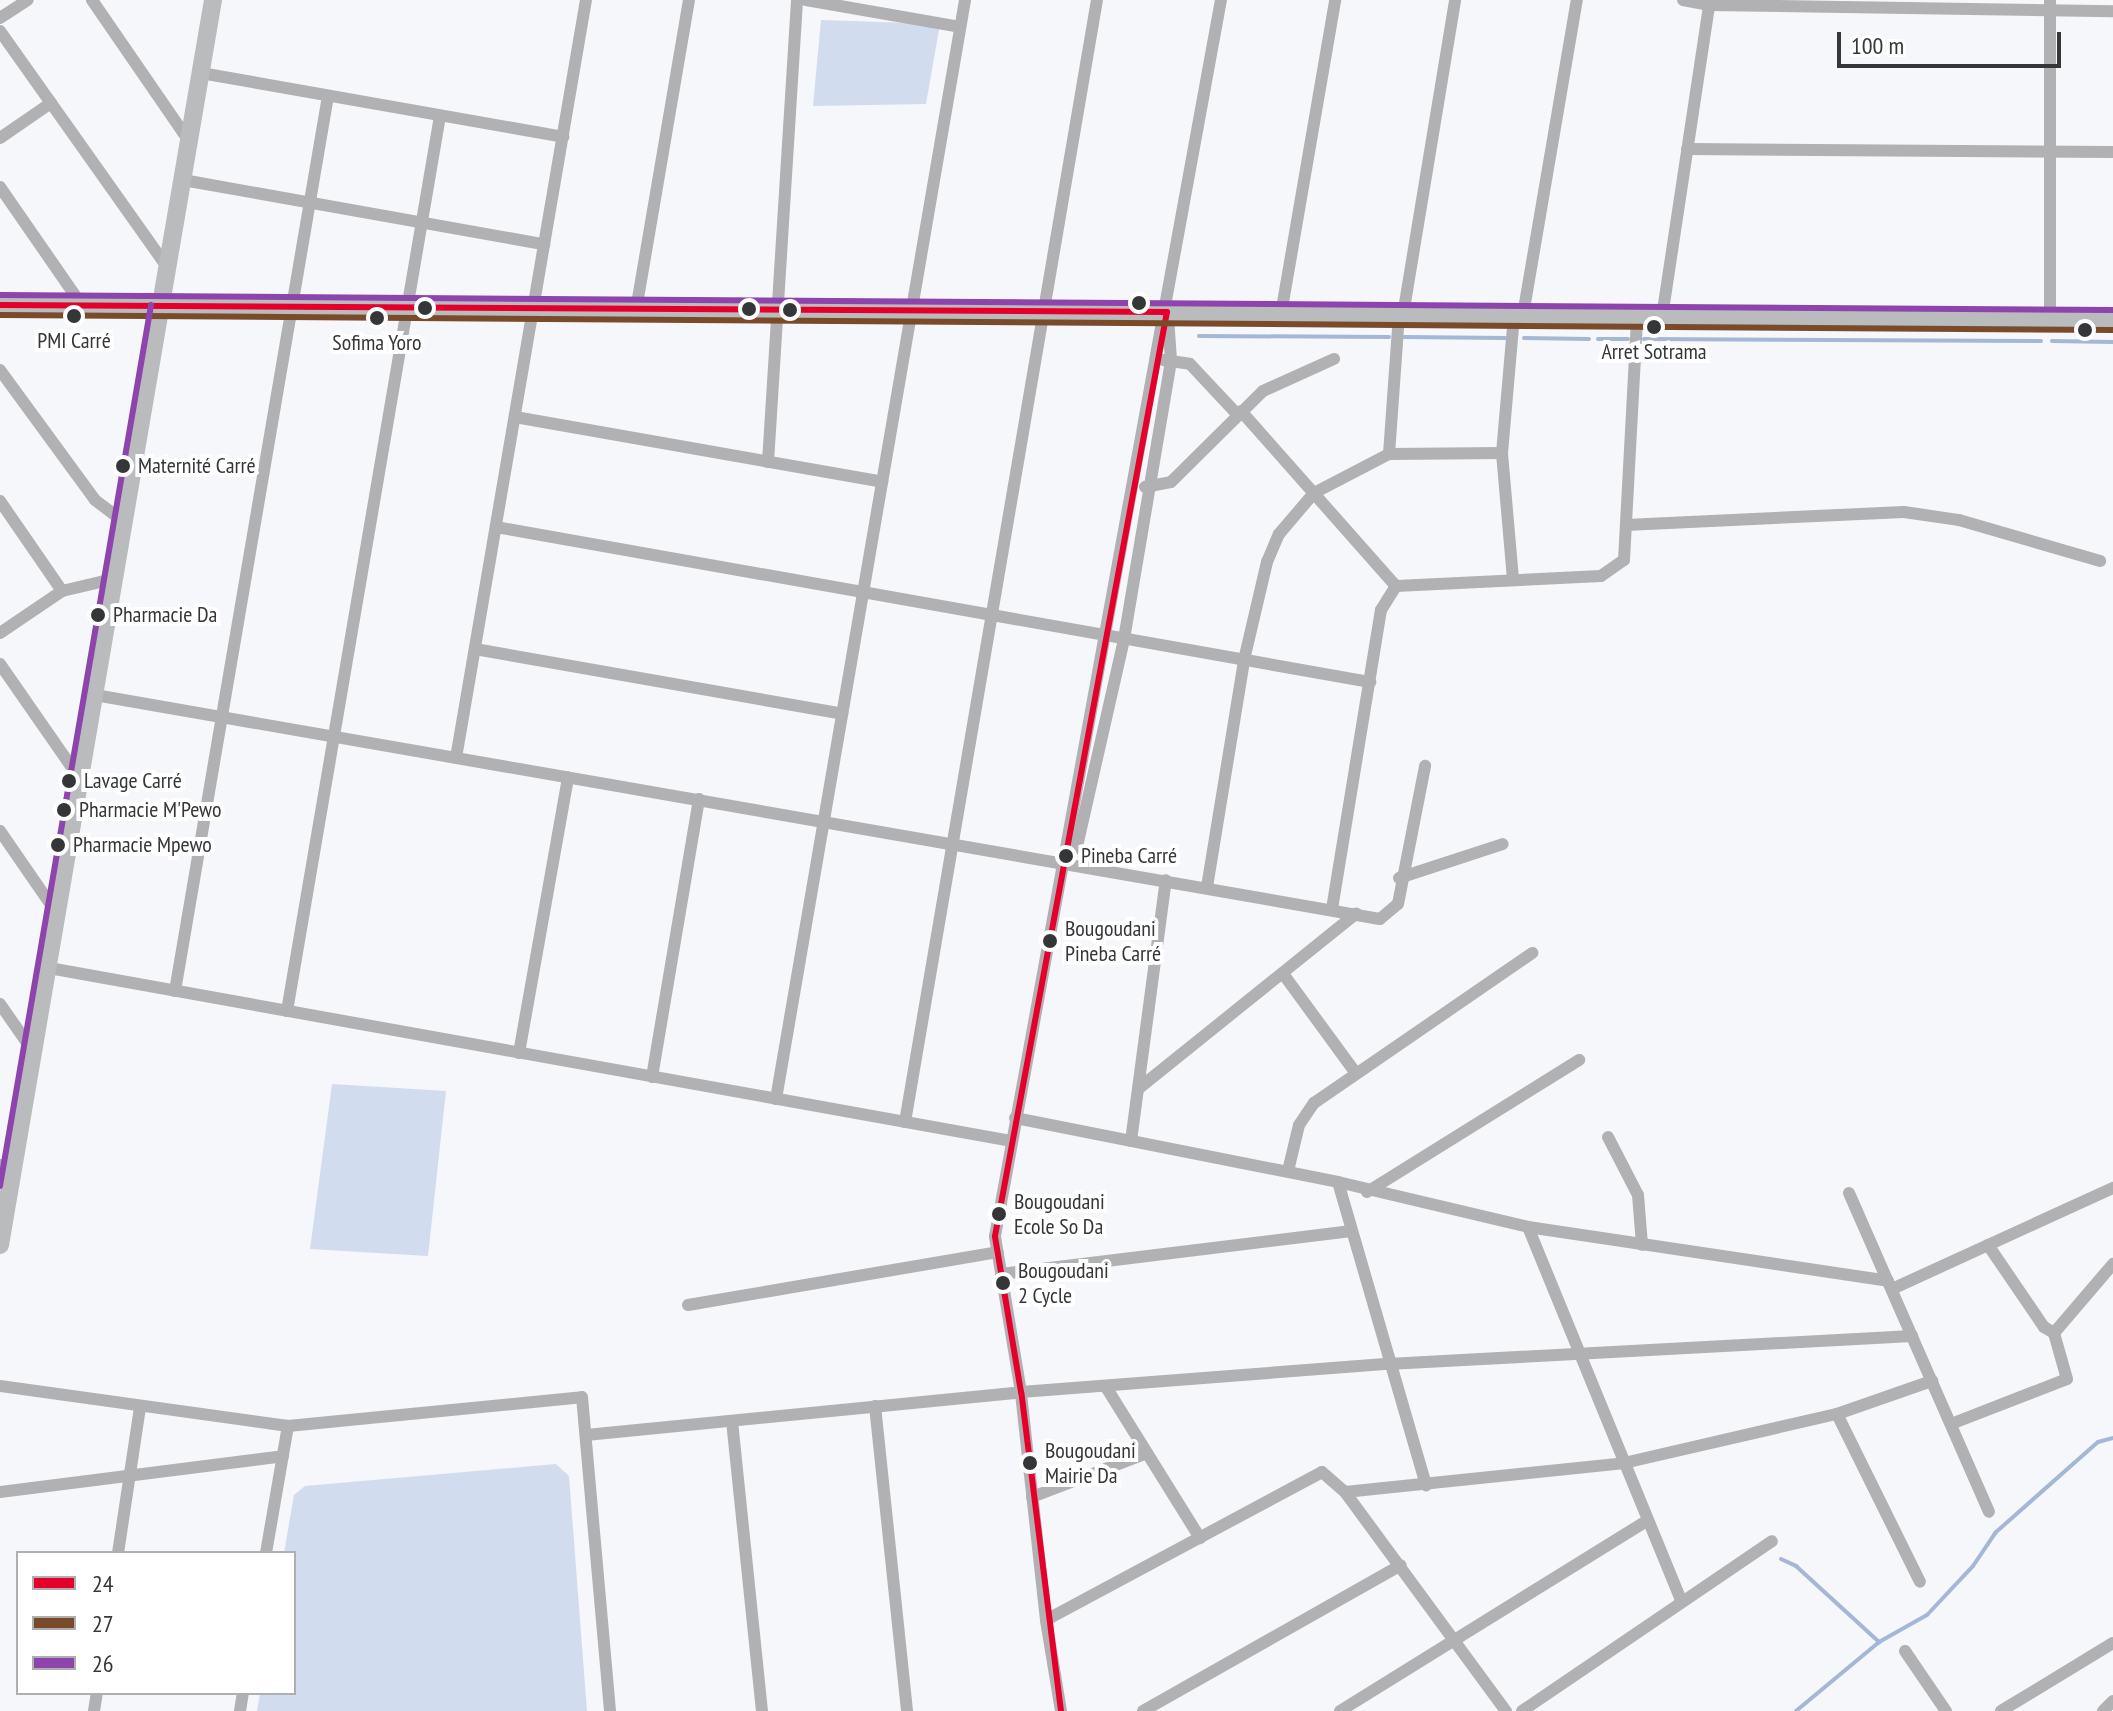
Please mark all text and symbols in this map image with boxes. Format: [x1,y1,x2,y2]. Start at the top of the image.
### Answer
scale bar [1841,16,2065,66]
text: 100 m [1851,30,1904,61]
unlabelled marker [1131,295,1147,311]
unlabelled marker [417,300,433,316]
unlabelled marker [741,301,757,317]
unlabelled marker [782,302,798,318]
marker: PMI Carré [66,308,82,324]
marker: Sofima Yoro [369,310,385,326]
marker: Arret Sotrama [1646,319,1662,335]
unlabelled marker [2077,322,2093,338]
place label: PMI Carré [37,328,111,354]
place label: Sofima Yoro [332,330,422,356]
place label: Arret Sotrama [1601,339,1707,365]
place label: Maternité Carré [138,453,256,479]
marker: Maternité Carré [115,458,131,474]
place label: Pharmacie Da [113,602,217,628]
marker: Pharmacie Da [90,607,106,623]
place label: Lavage Carré [84,768,182,794]
marker: Lavage Carré [61,773,77,789]
place label: Pharmacie M'Pewo [79,797,221,823]
marker: Pharmacie M'Pewo [56,802,72,818]
place label: Pharmacie Mpewo [73,832,212,858]
marker: Pharmacie Mpewo [50,837,66,853]
place label: Pineba Carré [1081,843,1177,869]
marker: Pineba Carré [1058,848,1074,864]
place label: Bougoudani Pineba Carré [1065,915,1161,966]
marker: Bougoudani Pineba Carré [1042,933,1058,949]
place label: Bougoudani Ecole So Da [1014,1188,1105,1240]
marker: Bougoudani Ecole So Da [991,1206,1007,1222]
place label: Bougoudani 2 Cycle [1018,1257,1109,1308]
marker: Bougoudani 2 Cycle [995,1275,1011,1291]
place label: Bougoudani Mairie Da [1045,1437,1136,1488]
marker: Bougoudani Mairie Da [1022,1455,1038,1471]
legend [16,1551,296,1695]
text: 24 [92,1568,114,1599]
text: 27 [92,1608,114,1639]
text: 26 [92,1648,114,1679]

